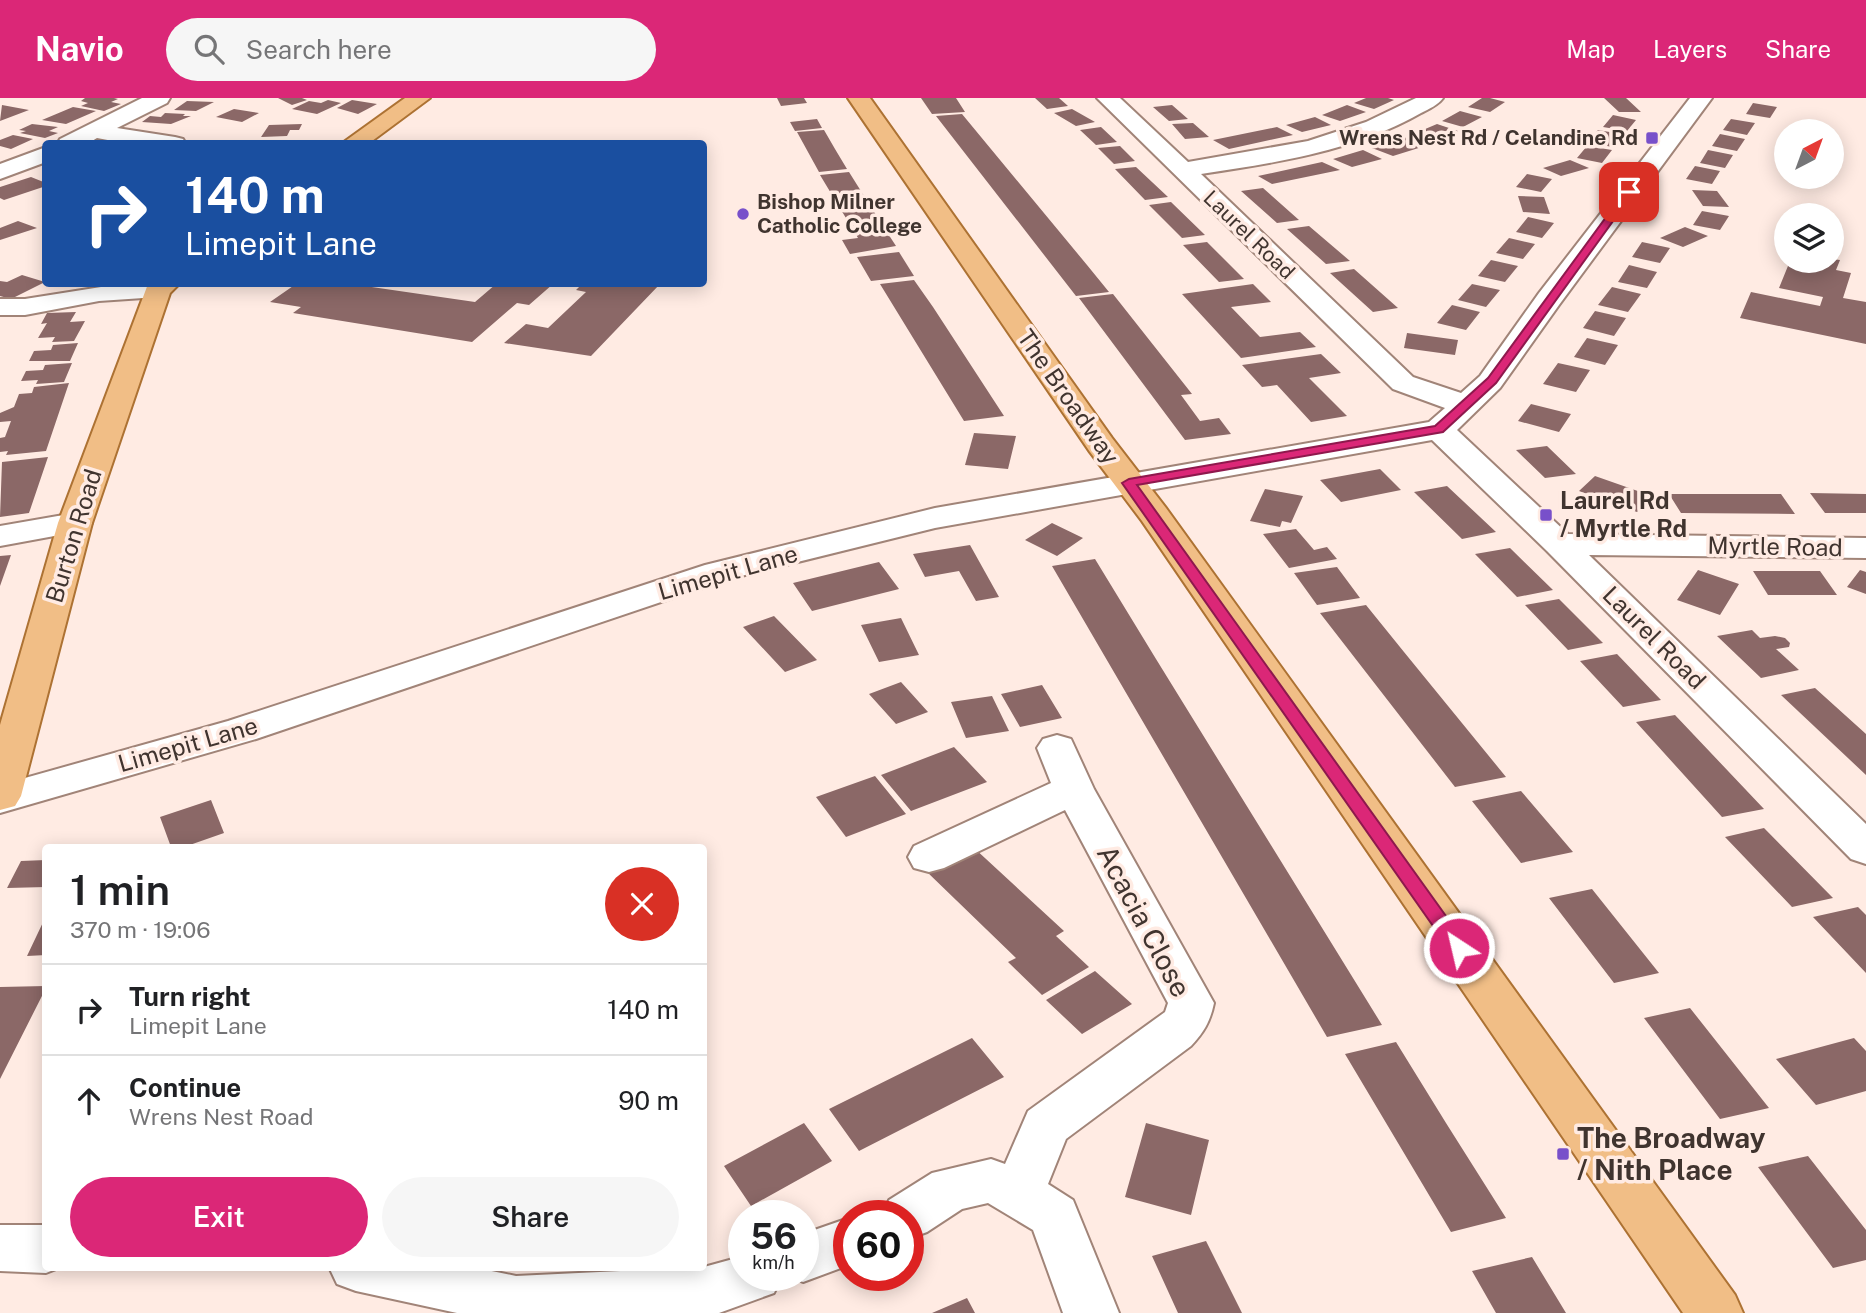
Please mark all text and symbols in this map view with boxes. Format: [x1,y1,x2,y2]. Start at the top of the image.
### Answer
search box [166,18,656,81]
text: Navio [35,30,124,68]
icon: search [190,30,228,68]
text: Search here [246,34,392,65]
text: Map [1566,35,1615,63]
text: Layers [1653,35,1727,63]
text: Share [1765,35,1831,63]
north arrow [1774,119,1844,189]
map controls [1774,119,1844,273]
place label: Wrens Nest Rd / Celandine Rd [1339,125,1638,150]
marker: Wrens Nest Rd / Celandine Rd [1644,130,1660,146]
pin [1599,162,1659,222]
text: 140 m [185,166,325,224]
icon: right [70,168,161,259]
icon: arrive [1610,173,1648,211]
street label: Laurel Road [1199,185,1300,284]
place label: Bishop Milner Catholic College [757,189,922,238]
button: layers [1774,203,1844,273]
marker: Bishop Milner Catholic College [735,206,751,222]
text: Limepit Lane [185,225,377,262]
street label: The Broadway [1012,324,1126,469]
street label: Burton Road [39,465,107,606]
place label: Laurel Rd / Myrtle Rd [1560,486,1687,542]
marker: Laurel Rd / Myrtle Rd [1538,507,1554,523]
street label: Myrtle Road [1707,531,1843,561]
street label: Limepit Lane [655,539,801,605]
street label: Laurel Road [1598,580,1712,694]
street label: Limepit Lane [115,711,261,777]
street label: Acacia Close [1091,839,1198,1002]
text: 1 min [70,865,170,914]
button: close [605,867,679,941]
position arrow [1422,911,1496,985]
text: 370 m · 19:06 [70,916,210,943]
text: Turn right [129,981,251,1012]
icon: right [70,991,108,1029]
text: 140 m [607,994,679,1025]
text: Limepit Lane [129,1012,267,1039]
text: Continue [129,1072,241,1103]
icon: ahead [70,1082,108,1120]
text: 90 m [618,1085,679,1116]
text: Wrens Nest Road [129,1103,313,1130]
place label: The Broadway / Nith Place [1577,1121,1766,1186]
marker: The Broadway / Nith Place [1555,1146,1571,1162]
button: Exit [70,1177,368,1257]
button: Share [382,1177,679,1257]
speed limit sign: 60 [833,1200,924,1291]
text: 56 [750,1216,797,1257]
text: km/h [752,1252,795,1273]

